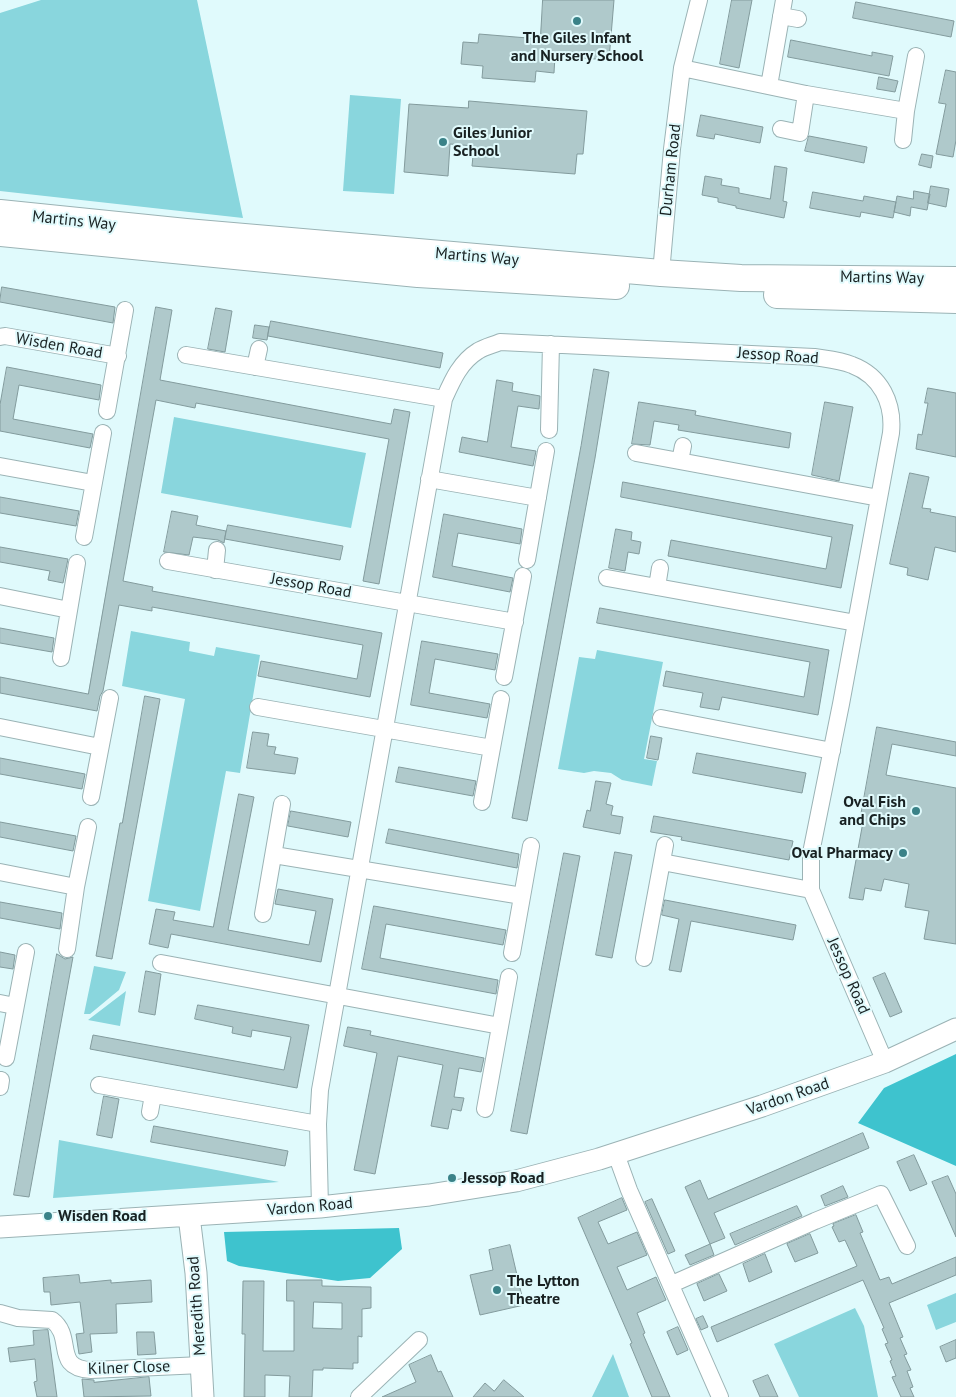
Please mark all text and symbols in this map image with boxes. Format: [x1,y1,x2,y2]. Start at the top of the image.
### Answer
marker: The Giles Infant and Nursery School [571,15,583,27]
place label: The Giles Infant and Nursery School [511,28,643,66]
place label: Giles Junior School [453,123,532,161]
street label: Durham Road [657,123,685,217]
marker: Giles Junior School [437,136,449,148]
street label: Martins Way [31,207,117,235]
street label: Martins Way [434,244,520,270]
street label: Martins Way [840,268,924,288]
street label: Wisden Road [14,329,104,363]
street label: Jessop Road [737,344,819,368]
street label: Jessop Road [269,569,353,603]
place label: Oval Fish and Chips [839,792,906,830]
marker: Oval Fish and Chips [910,805,922,817]
place label: Oval Pharmacy [792,843,893,863]
marker: Oval Pharmacy [897,847,909,859]
street label: Jessop Road [823,935,873,1017]
street label: Vardon Road [744,1074,832,1120]
place label: Jessop Road [462,1168,544,1188]
marker: Jessop Road [446,1172,458,1184]
street label: Vardon Road [266,1194,354,1220]
place label: Wisden Road [58,1206,146,1226]
marker: Wisden Road [42,1210,54,1222]
street label: Meredith Road [184,1256,210,1356]
place label: The Lytton Theatre [507,1271,579,1309]
marker: The Lytton Theatre [491,1284,503,1296]
street label: Kilner Close [87,1357,171,1379]

